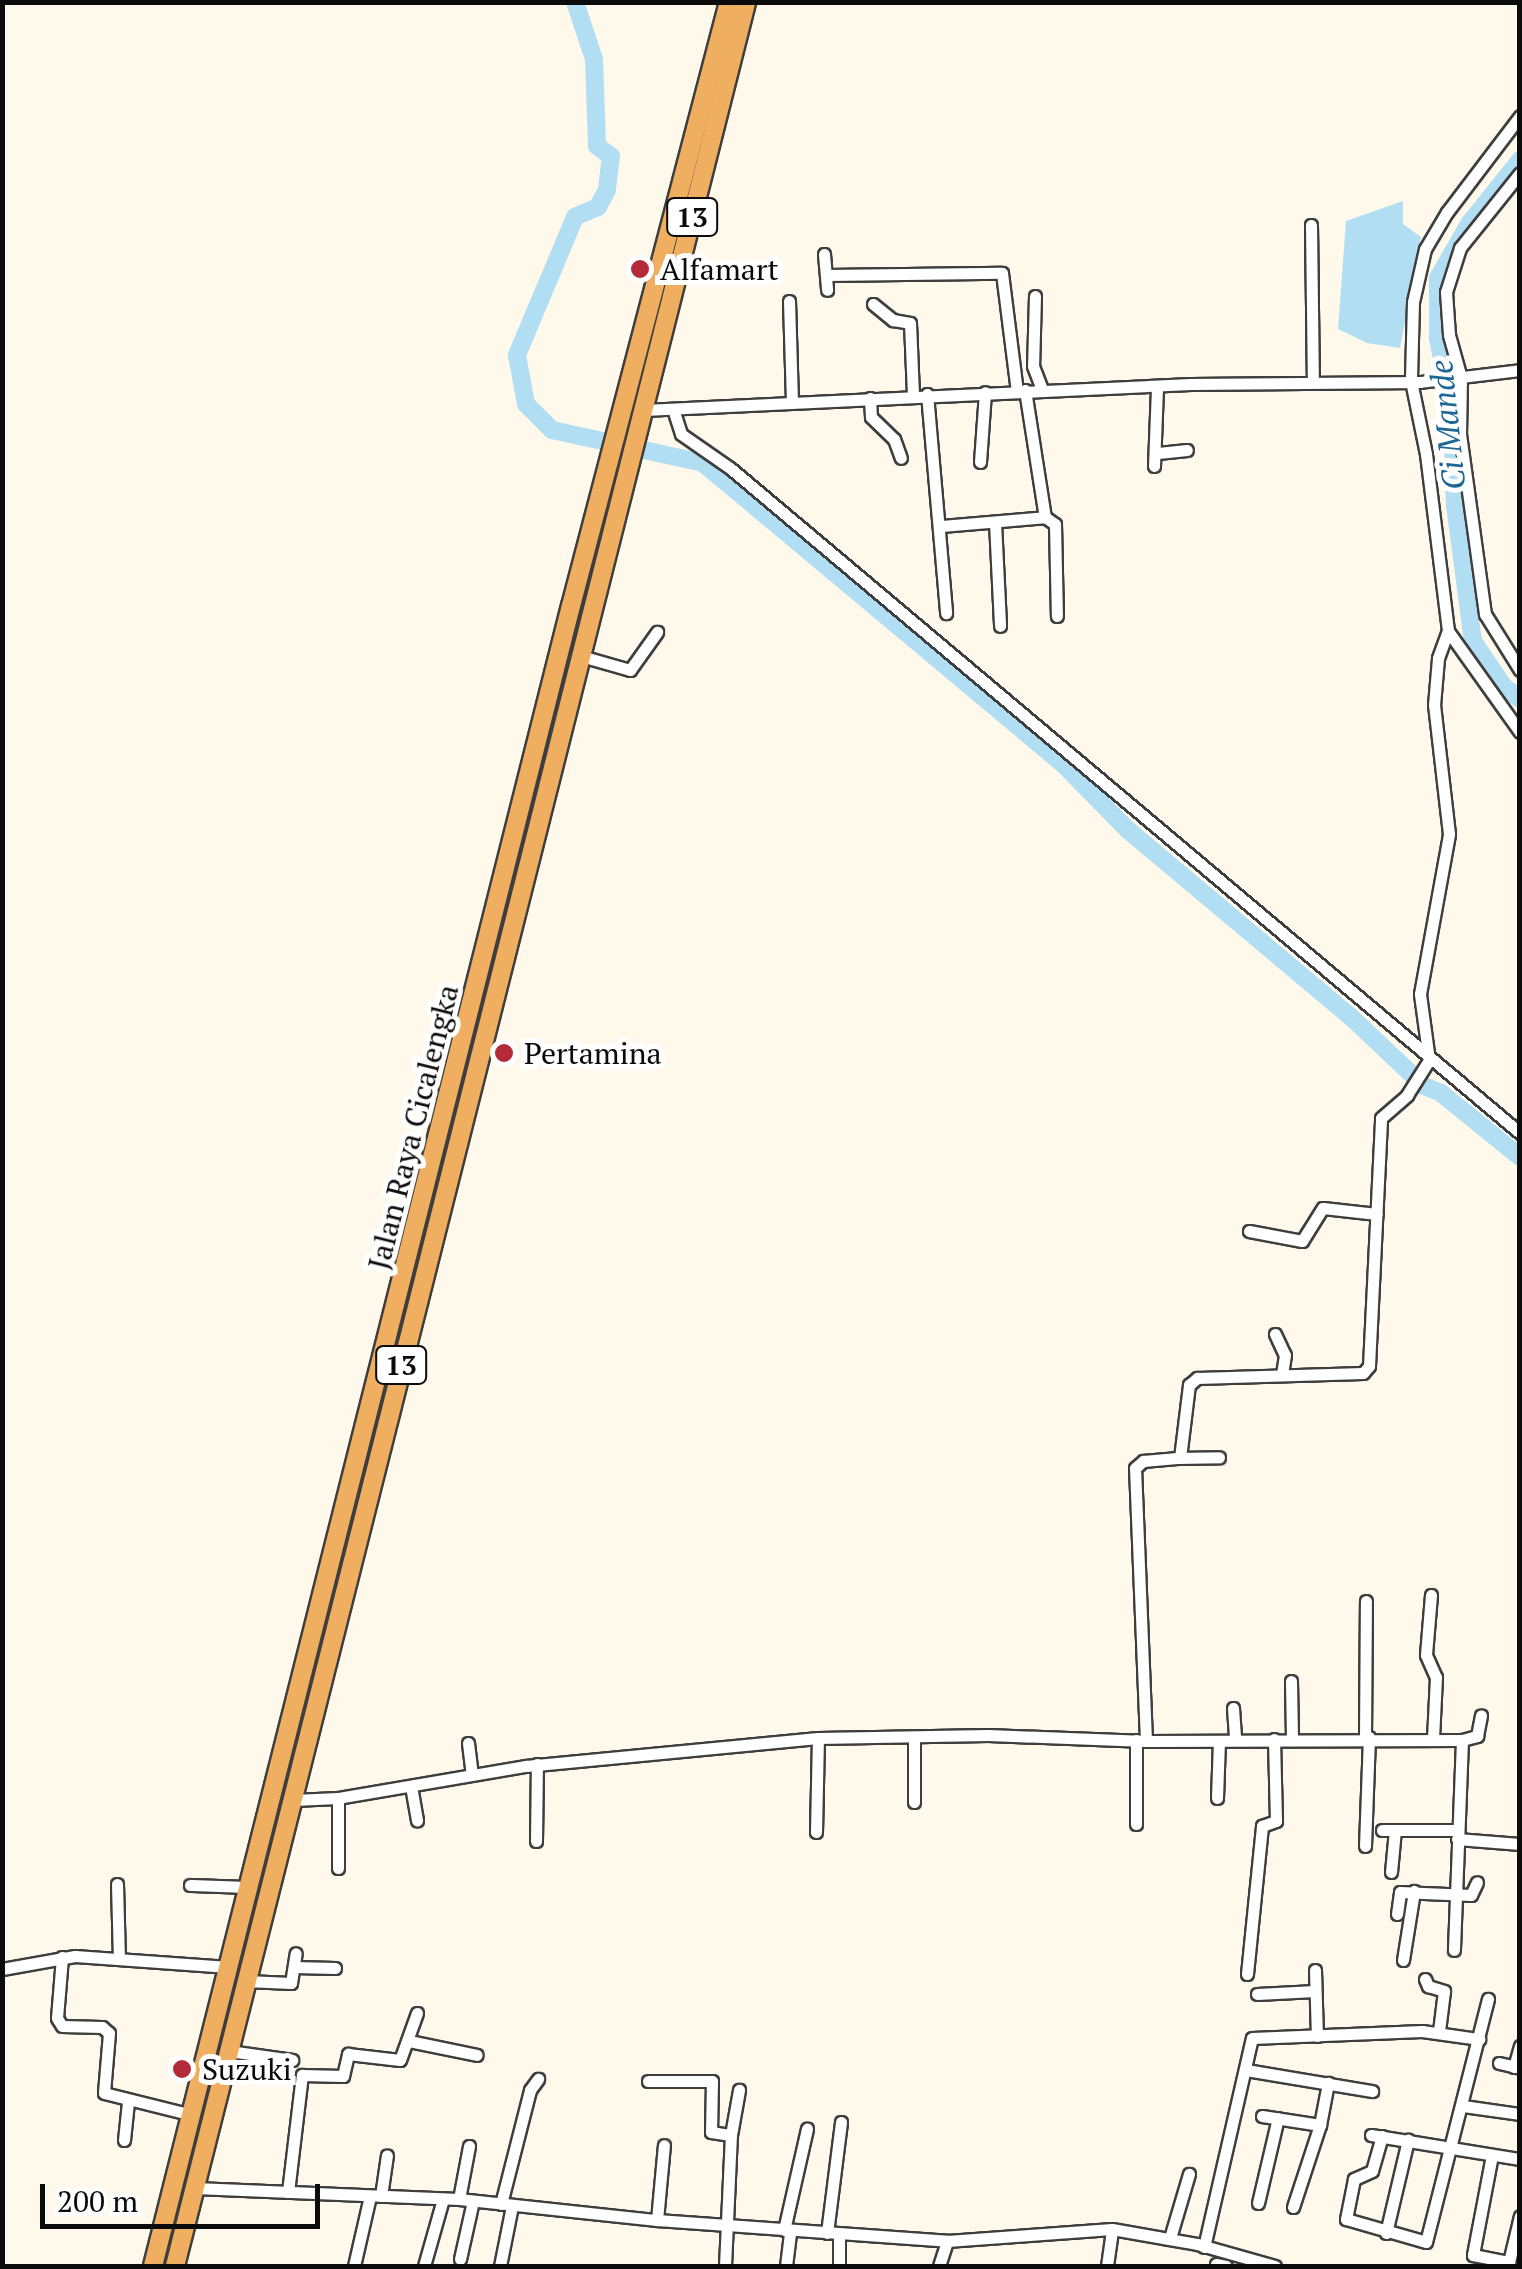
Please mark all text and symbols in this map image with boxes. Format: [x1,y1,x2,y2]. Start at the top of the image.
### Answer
road number: 13 [664,194,720,240]
place label: Alfamart [660,251,779,287]
marker: Alfamart [629,258,651,280]
water label: Ci Mande [1421,358,1473,492]
street label: Jalan Raya Cicalengka [360,981,466,1273]
place label: Pertamina [524,1035,662,1071]
marker: Pertamina [493,1042,515,1064]
road number: 13 [374,1342,428,1388]
place label: Suzuki [202,2051,292,2087]
marker: Suzuki [171,2058,193,2080]
scale bar [45,2164,325,2226]
text: 200 m [57,2181,138,2221]

